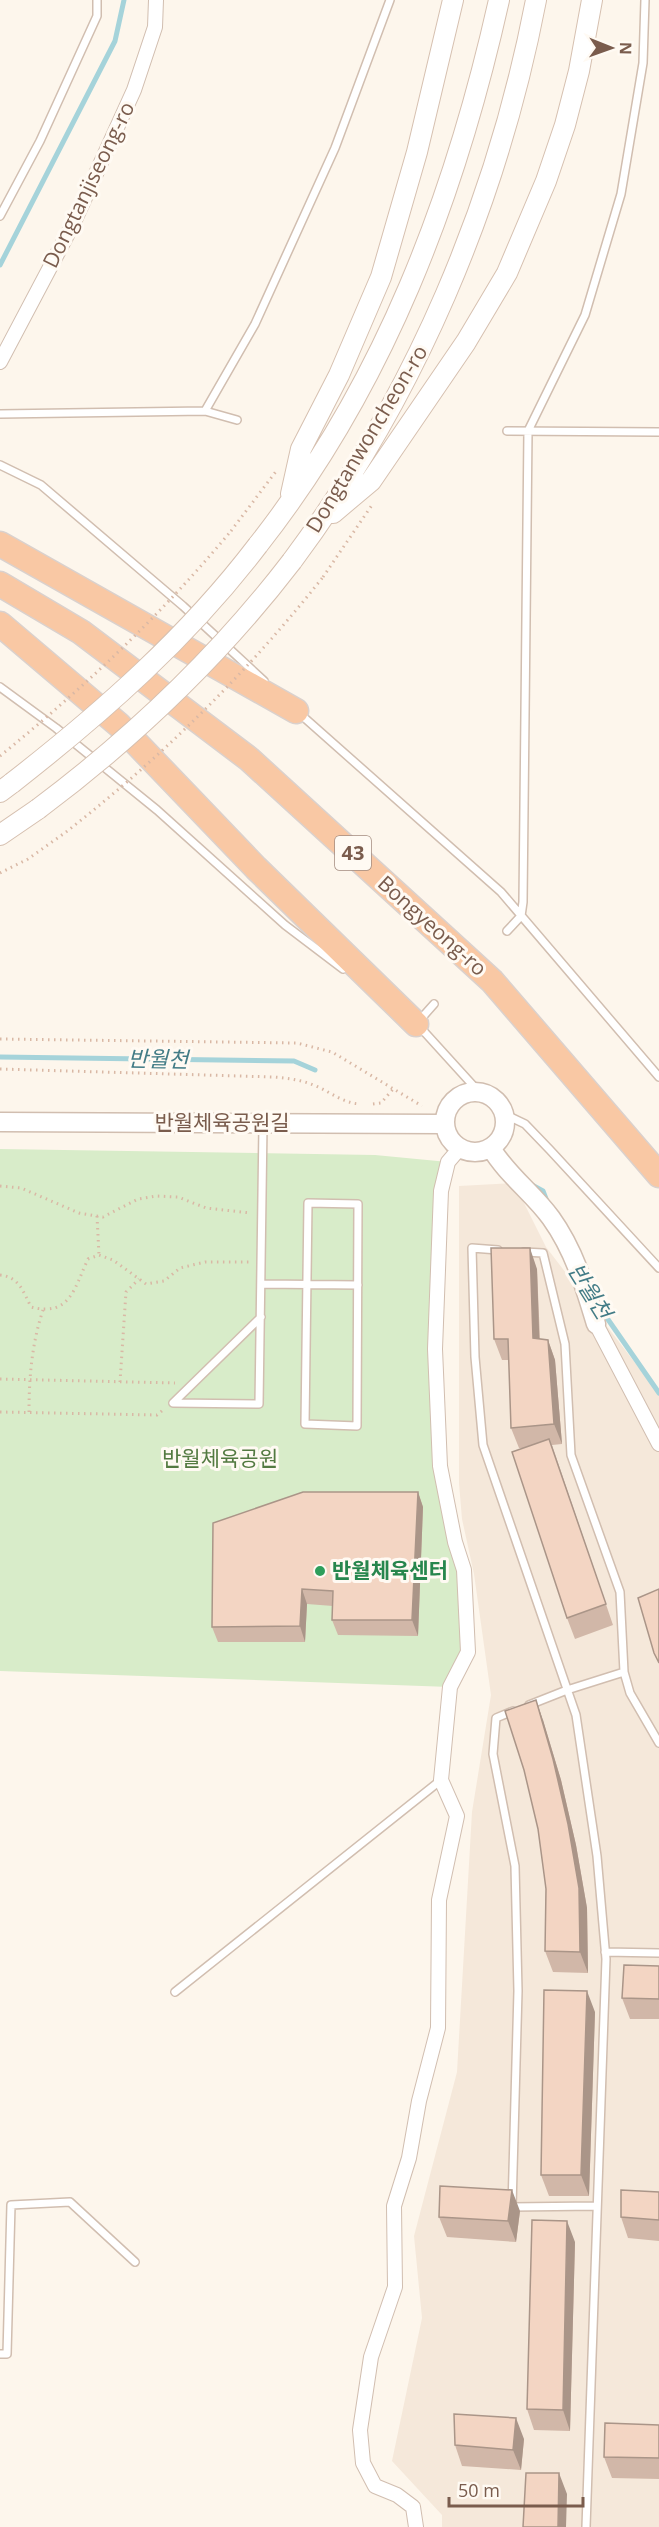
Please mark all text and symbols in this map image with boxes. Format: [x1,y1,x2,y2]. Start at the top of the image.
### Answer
north arrow [581,18,641,78]
text: N [615,42,637,55]
street label: Dongtanjiseong-ro [36,97,140,272]
street label: Dongtanwoncheon-ro [299,339,433,537]
road number: 43 [335,836,371,870]
street label: Bongyeong-ro [372,869,493,982]
water label: 반월천 [127,1042,191,1074]
street label: 반월체육공원길 [154,1108,290,1136]
water label: 반월천 [562,1257,621,1327]
park label: 반월체육공원 [162,1444,278,1472]
place label: 반월체육센터 [332,1556,448,1584]
marker: 반월체육센터 [313,1564,327,1578]
scale bar [449,2470,582,2508]
text: 50 m [458,2478,500,2502]

